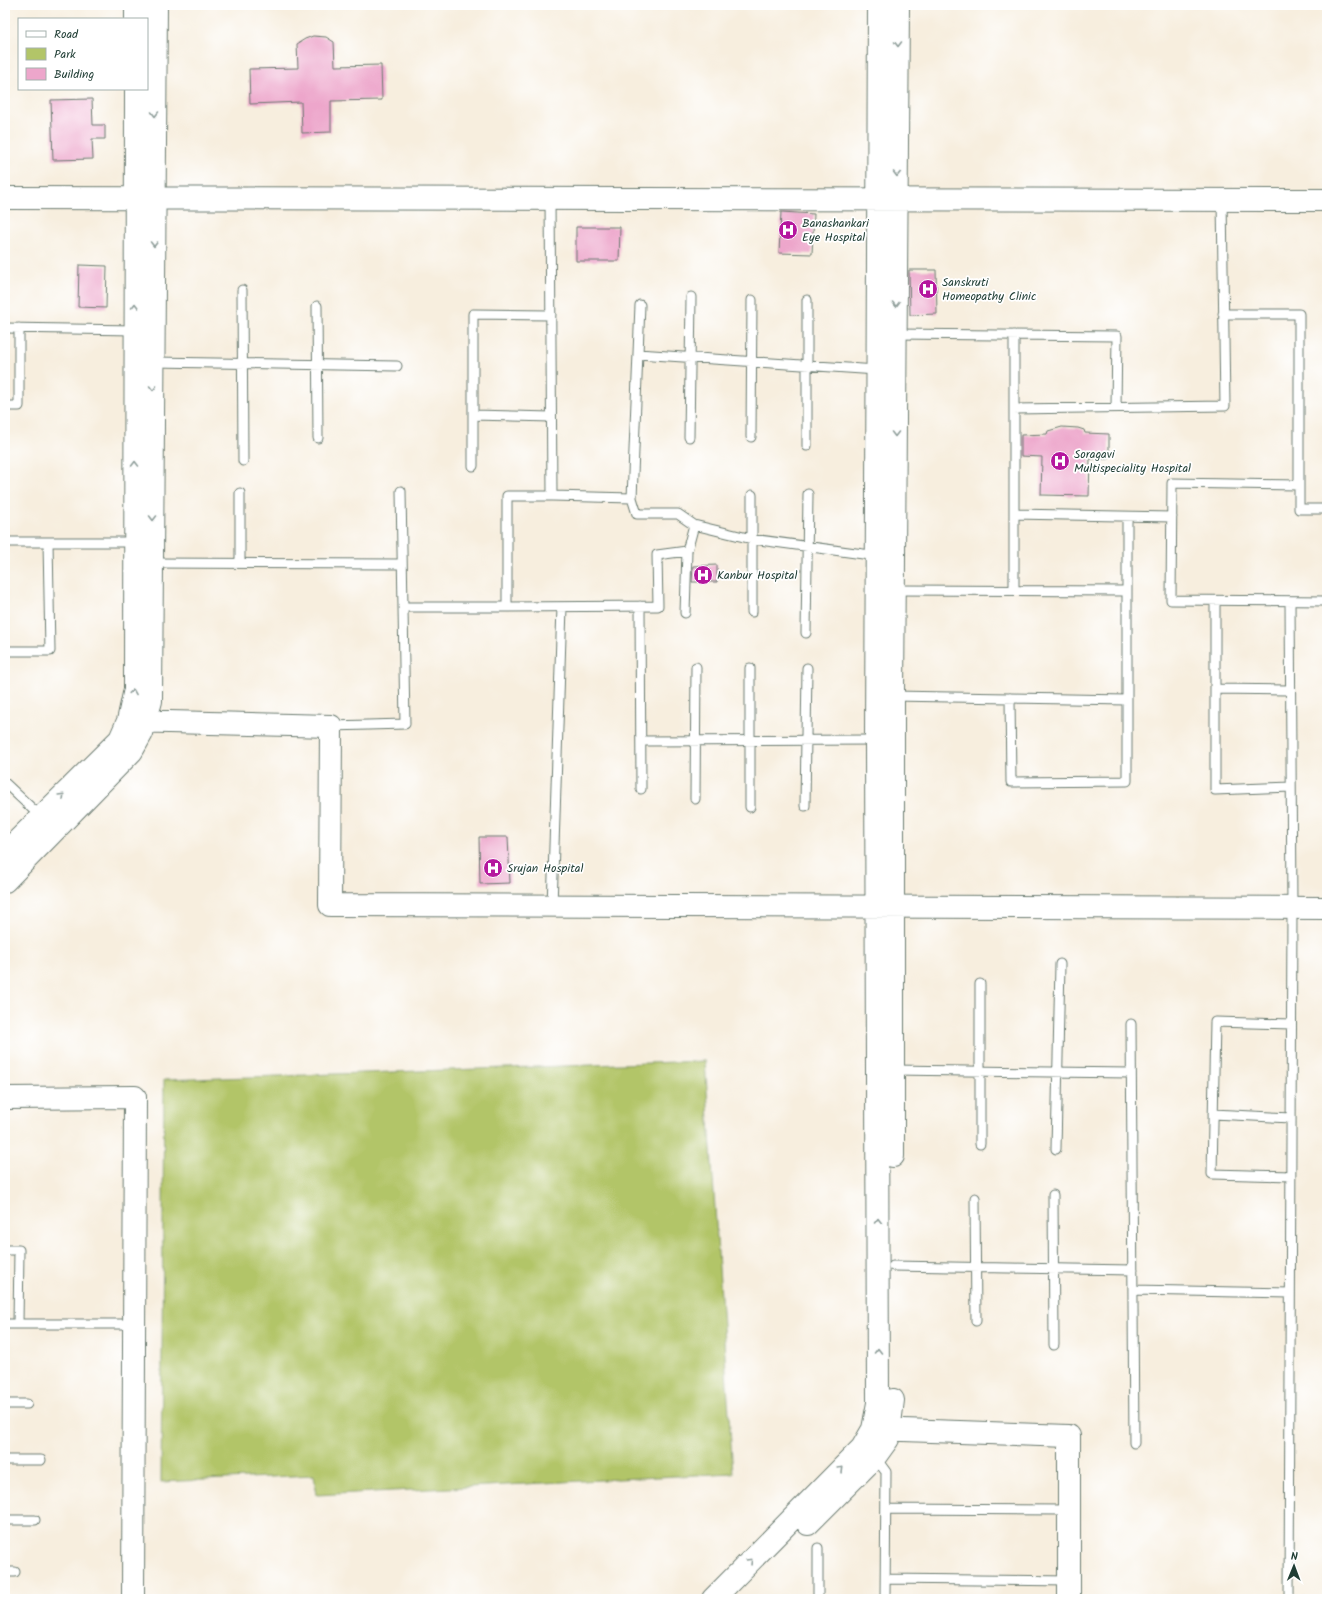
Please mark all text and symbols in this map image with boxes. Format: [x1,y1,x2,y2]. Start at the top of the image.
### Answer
legend [18,18,148,90]
text: Road [54,25,79,44]
one-way arrow [894,41,902,47]
text: Park [54,45,76,64]
text: Building [54,65,94,84]
one-way arrow [151,111,159,117]
one-way arrow [893,171,901,177]
place label: Banashankari Eye Hospital [802,214,870,247]
hospital icon: Banashankari Eye Hospital [777,219,799,241]
one-way arrow [150,241,158,247]
place label: Sanskruti Homeopathy Clinic [942,273,1036,306]
hospital icon: Sanskruti Homeopathy Clinic [917,278,939,300]
one-way arrow [892,301,900,307]
one-way arrow [131,303,139,309]
one-way arrow [149,385,157,391]
one-way arrow [891,431,899,437]
place label: Soragavi Multispeciality Hospital [1074,445,1191,478]
hospital icon: Soragavi Multispeciality Hospital [1049,450,1071,472]
one-way arrow [131,461,139,467]
one-way arrow [149,515,157,521]
hospital icon: Kanbur Hospital [692,564,714,586]
place label: Kanbur Hospital [717,566,797,585]
one-way arrow [129,689,137,695]
one-way arrow [58,793,65,801]
hospital icon: Srujan Hospital [482,857,504,879]
place label: Srujan Hospital [507,859,583,878]
one-way arrow [874,1218,882,1224]
one-way arrow [874,1348,882,1354]
one-way arrow [836,1466,844,1474]
north arrow [1274,1546,1314,1586]
text: N [1291,1548,1298,1566]
one-way arrow [745,1558,753,1566]

